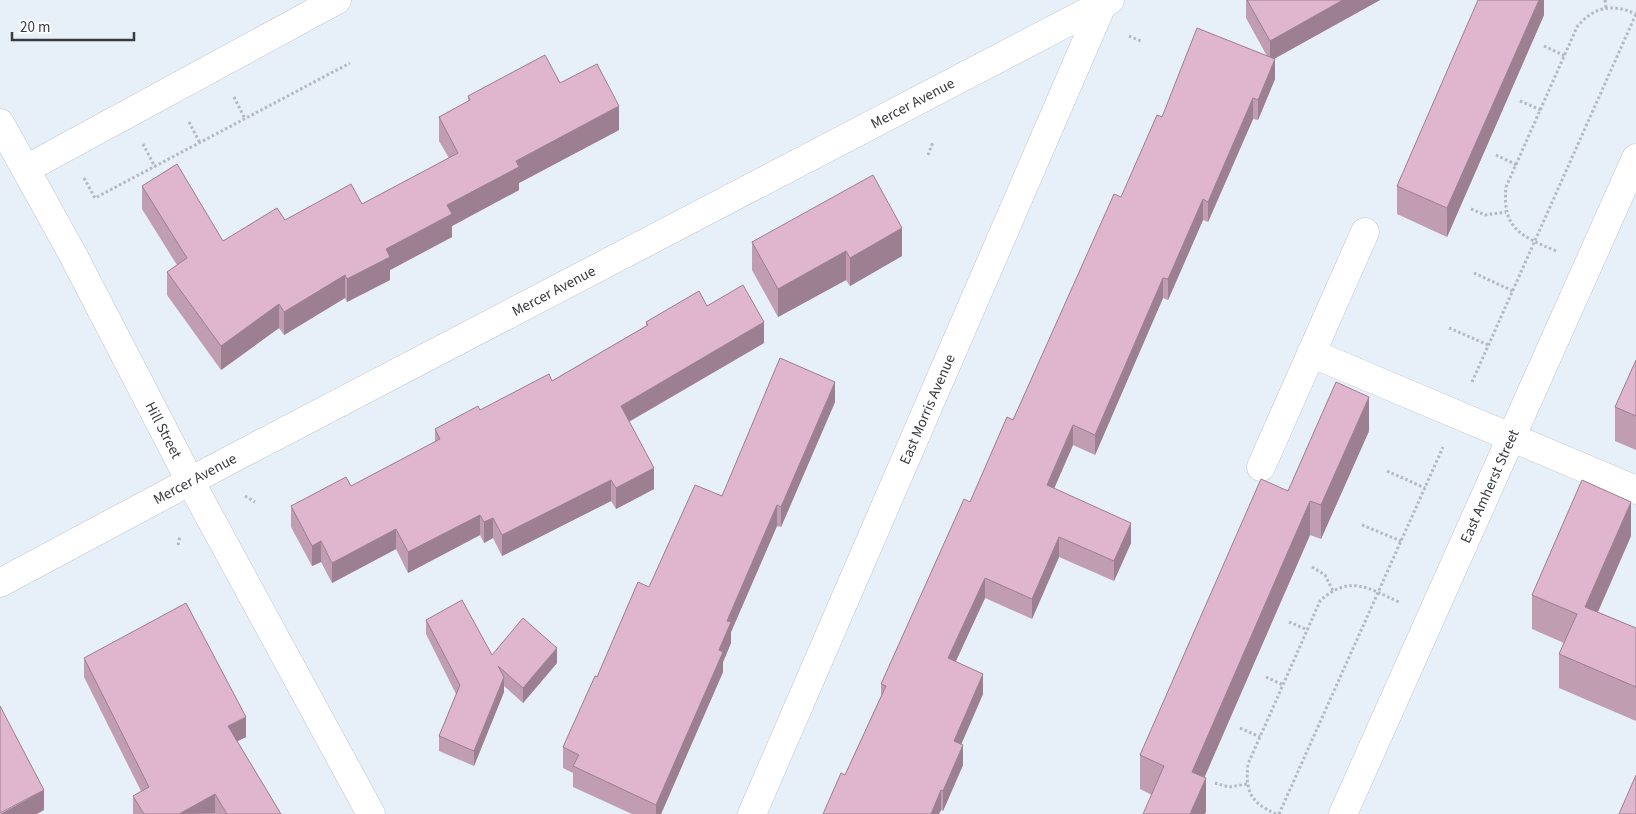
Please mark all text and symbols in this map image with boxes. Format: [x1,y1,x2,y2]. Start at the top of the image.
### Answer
scale bar [12,10,135,42]
text: 20 m [20,17,50,38]
street label: Mercer Avenue [867,73,958,134]
street label: Mercer Avenue [508,261,599,322]
street label: East Morris Avenue [894,351,961,468]
street label: Hill Street [140,398,187,463]
street label: East Amherst Street [1455,426,1524,547]
street label: Mercer Avenue [150,448,241,510]

